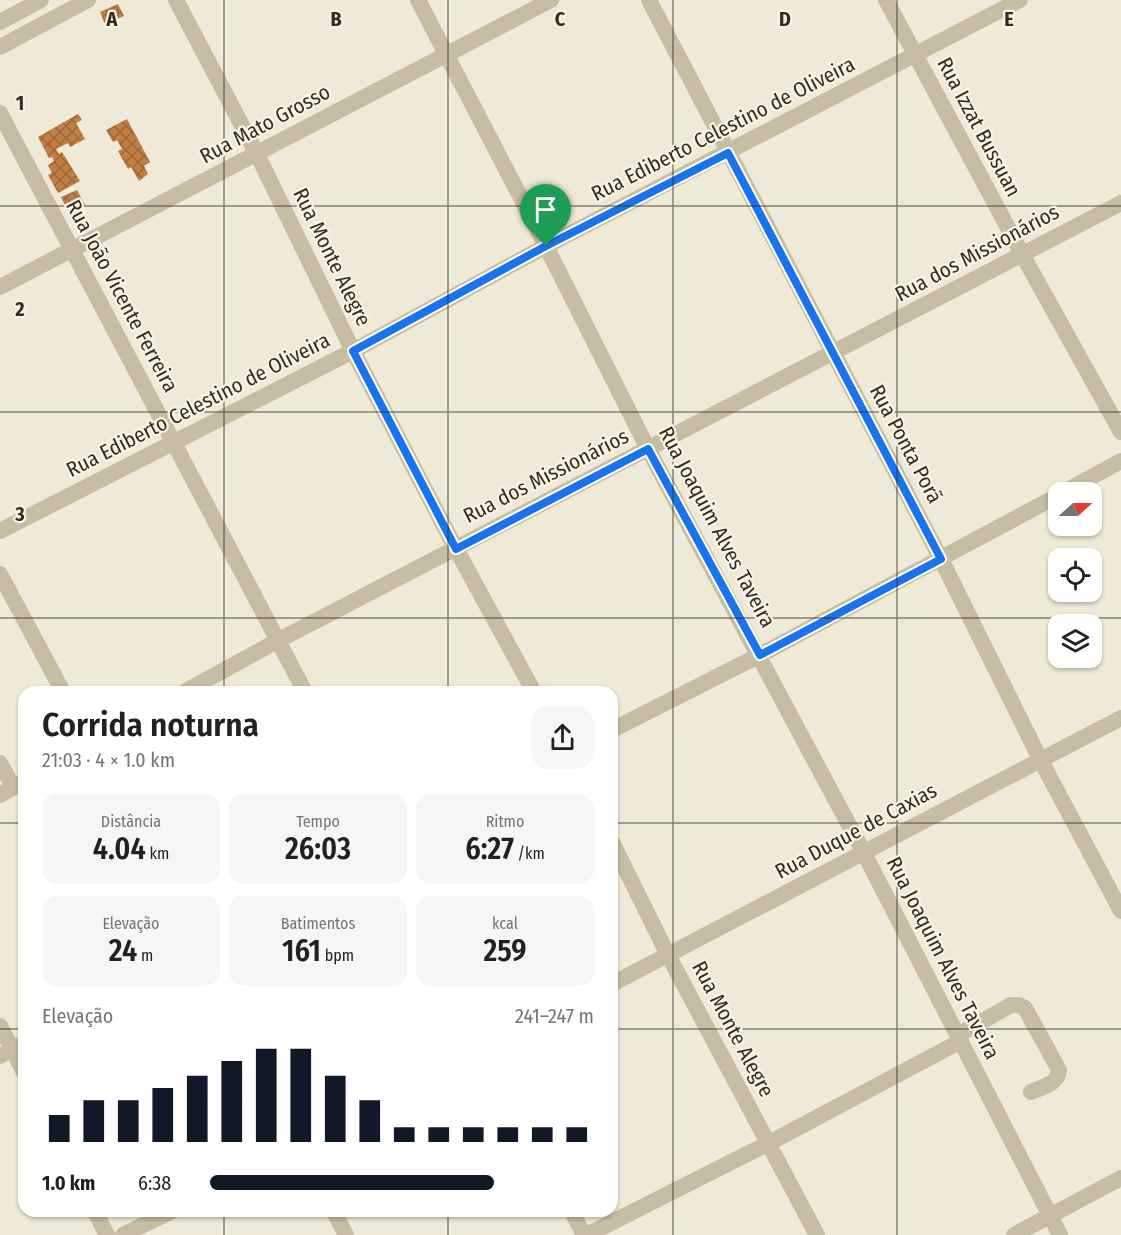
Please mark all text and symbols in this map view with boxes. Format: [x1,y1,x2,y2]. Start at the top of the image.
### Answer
text: A [106,7,119,31]
text: B [330,7,342,31]
text: C [555,7,566,31]
text: D [779,7,791,31]
text: E [1004,7,1014,31]
street label: Rua Ediberto Celestino de Oliveira [587,51,859,207]
street label: Rua Izzat Bussuan [931,53,1027,201]
street label: Rua Mato Grosso [195,79,335,169]
text: 1 [16,91,24,115]
street label: Rua Monte Alegre [287,184,377,330]
pin [520,184,571,246]
icon: arrive [529,193,562,226]
street label: Rua João Vicente Ferreira [60,195,184,397]
street label: Rua dos Missionários [890,199,1064,307]
text: 2 [14,297,25,321]
street label: Rua Ediberto Celestino de Oliveira [62,327,334,483]
street label: Rua Ponta Porã [864,380,948,508]
street label: Rua Joaquim Alves Taveira [653,422,781,632]
street label: Rua dos Missionários [459,423,633,529]
north arrow [1048,482,1102,536]
map controls [1048,482,1102,668]
text: 3 [14,502,25,526]
button: locate [1048,548,1102,602]
button: layers [1048,614,1102,668]
text: Corrida noturna [42,705,259,745]
button: share [531,706,594,769]
text: 21:03 · 4 × 1.0 km [42,748,175,772]
street label: Rua Duque de Caxias [771,777,941,885]
text: Distância [101,812,161,831]
text: Tempo [296,812,340,831]
text: Ritmo [486,812,524,831]
text: 4.04 [93,831,146,867]
text: 26:03 [285,831,351,867]
text: 6:27 [465,831,514,867]
text: km [146,844,169,863]
text: /km [514,844,545,863]
street label: Rua Joaquim Alves Taveira [881,852,1005,1064]
text: Elevação [102,914,160,933]
text: Batimentos [281,914,355,933]
text: kcal [492,914,518,933]
text: 24 [109,933,137,969]
text: 161 [282,933,321,969]
text: 259 [483,933,527,969]
text: m [137,946,153,965]
text: bpm [321,946,354,965]
street label: Rua Monte Alegre [686,956,780,1102]
text: Elevação [42,1004,113,1028]
text: 241–247 m [515,1004,594,1028]
text: 1.0 km [42,1171,95,1195]
text: 6:38 [138,1171,171,1195]

